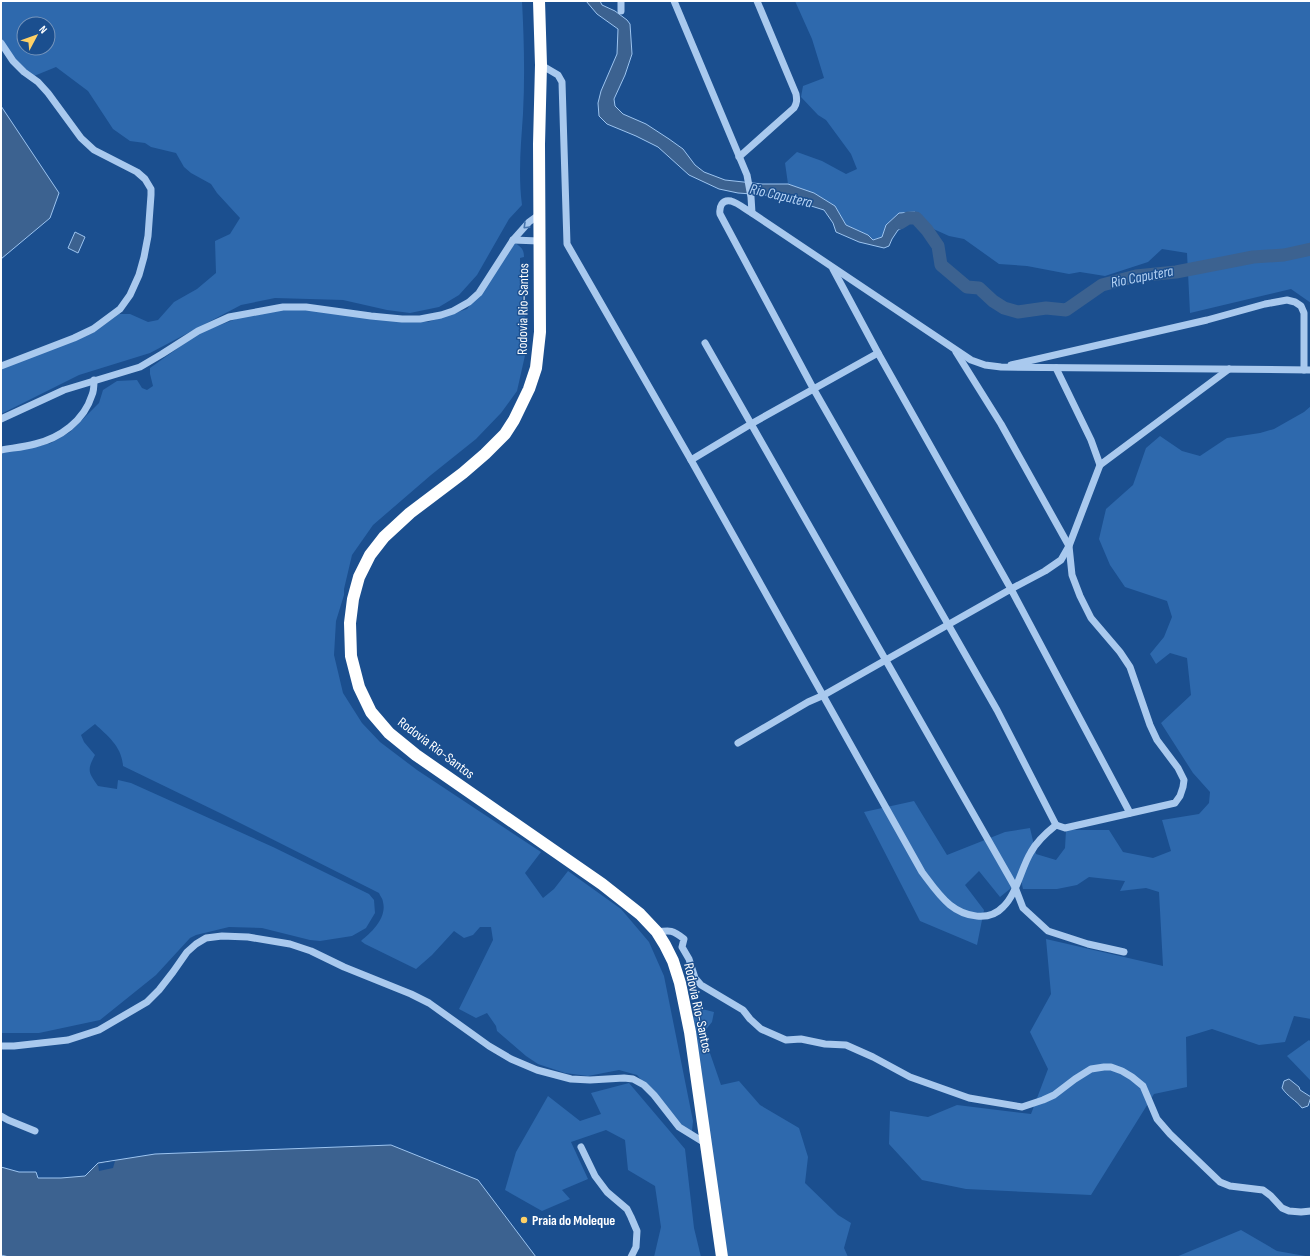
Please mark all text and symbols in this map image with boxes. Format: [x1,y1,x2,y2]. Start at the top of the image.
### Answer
north arrow [16,16,56,56]
text: N [36,23,50,36]
water label: Rio Caputera [748,180,814,212]
one-way arrow [523,221,531,229]
water label: Rio Caputera [1109,262,1175,292]
street label: Rodovia Rio-Santos [514,263,532,355]
street label: Rodovia Rio-Santos [394,714,478,782]
street label: Rodovia Rio-Santos [680,961,716,1055]
place label: Praia do Moleque [532,1212,615,1229]
marker: Praia do Moleque [519,1215,529,1225]

